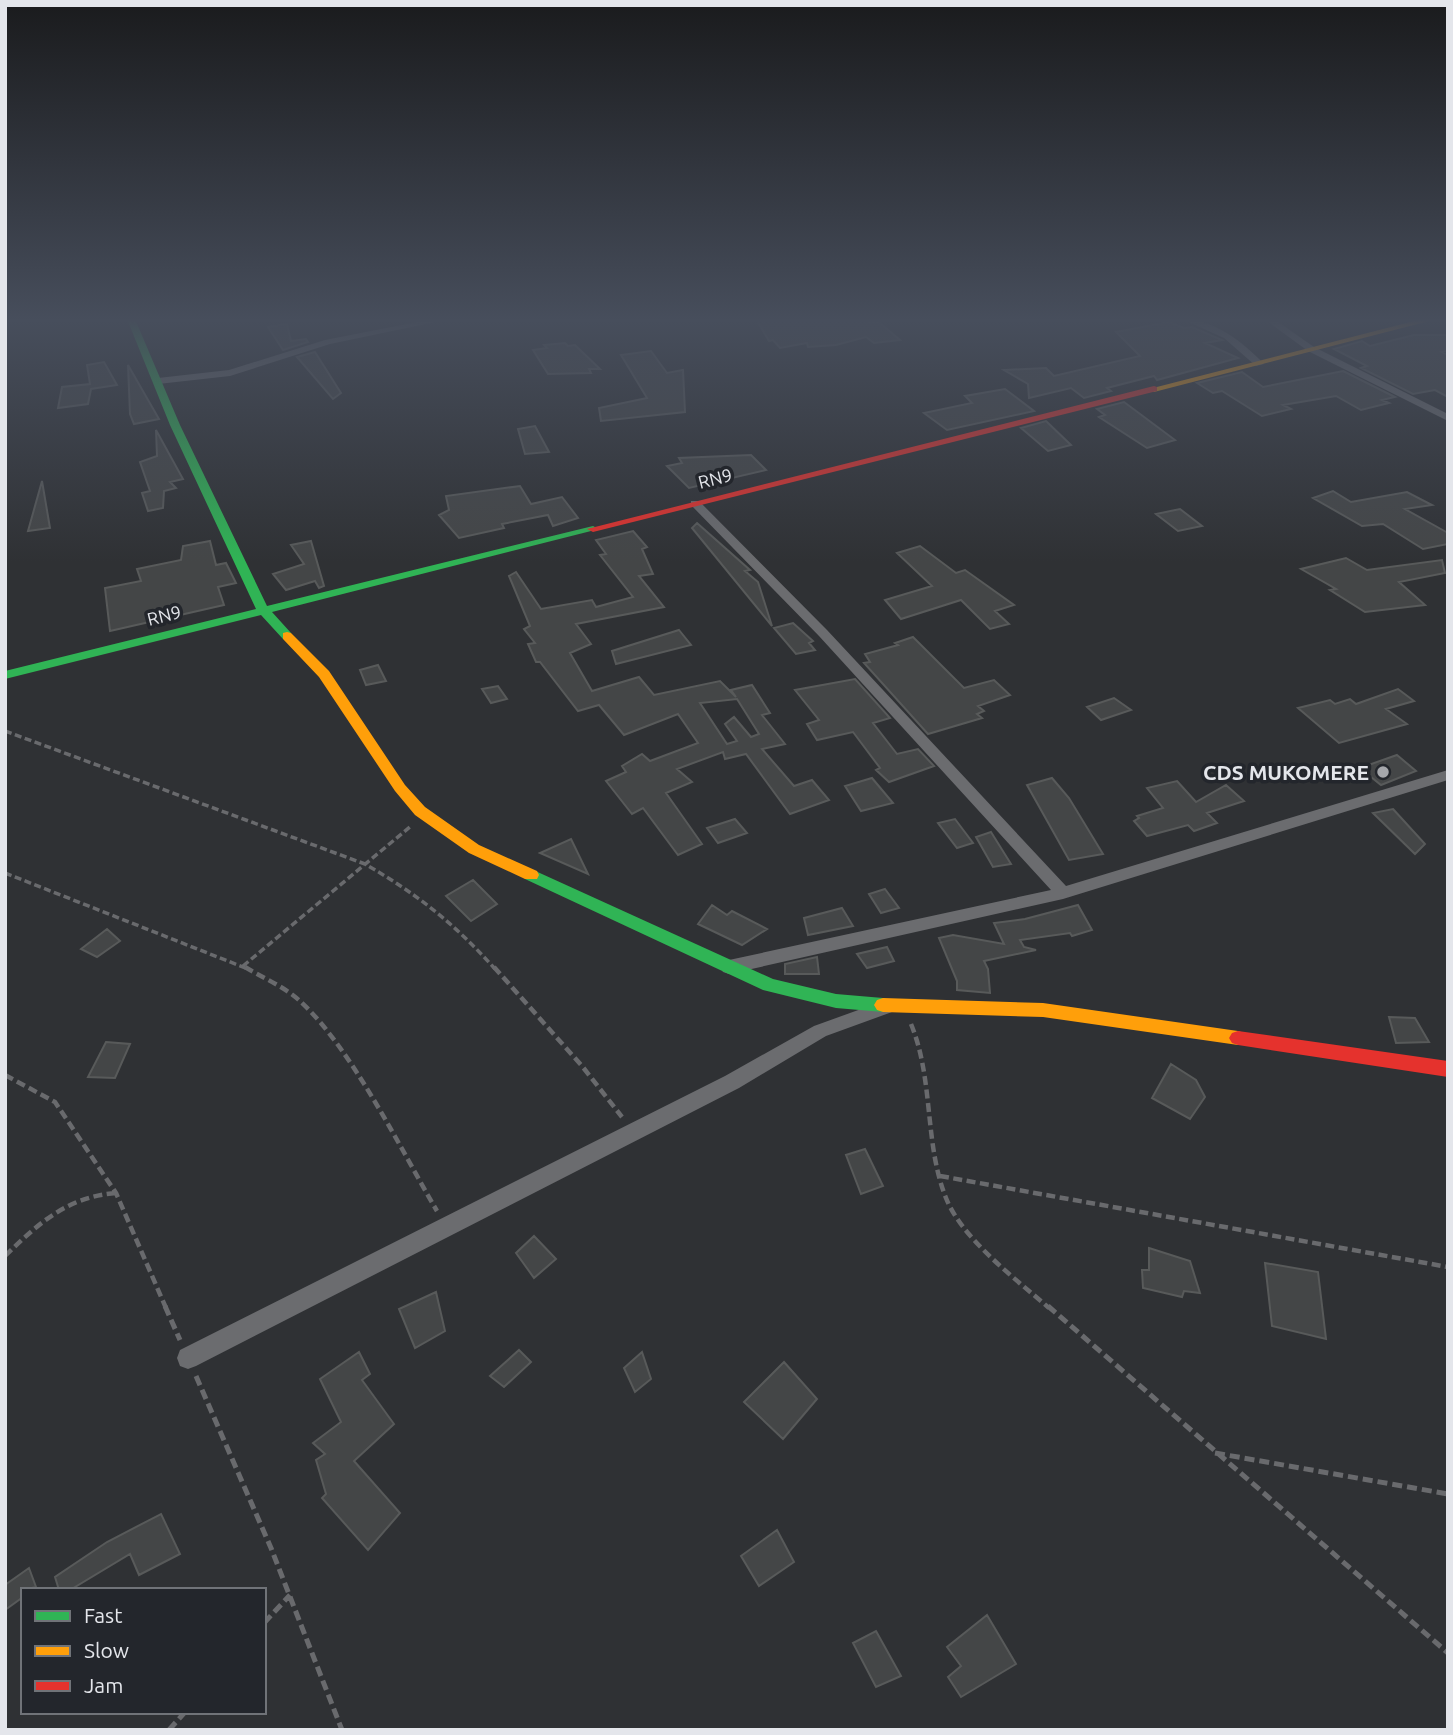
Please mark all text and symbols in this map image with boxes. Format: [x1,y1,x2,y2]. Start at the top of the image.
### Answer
street label: RN9 [696,464,734,492]
street label: RN9 [145,601,183,629]
place label: CDS MUKOMERE [1203,760,1369,784]
marker: CDS MUKOMERE [1375,764,1391,780]
legend [21,1588,266,1714]
text: Fast [84,1603,122,1627]
text: Slow [84,1638,129,1662]
text: Jam [84,1673,123,1697]

